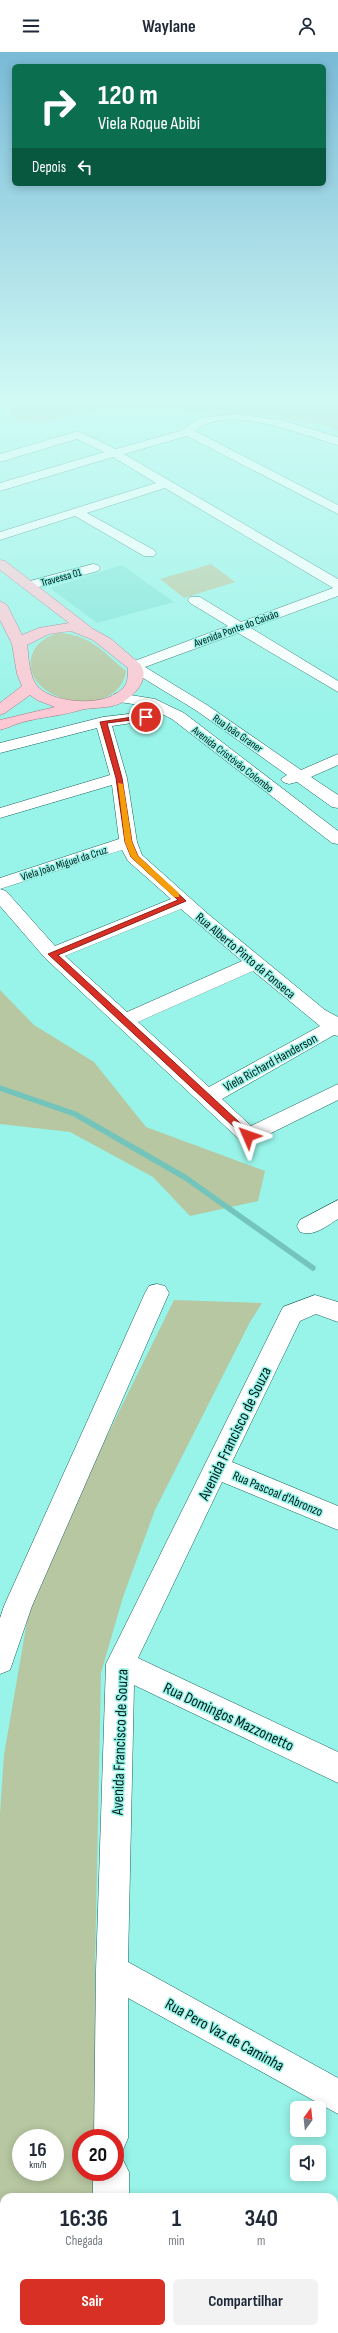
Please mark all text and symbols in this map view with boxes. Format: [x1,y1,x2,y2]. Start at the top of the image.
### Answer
icon: menu [20,15,42,37]
icon: person [296,15,318,37]
text: Waylane [142,16,196,37]
text: 120 m [98,79,158,112]
icon: right [32,80,84,132]
text: Viela Roque Abibi [98,113,200,134]
icon: left [74,156,96,178]
text: Depois [32,158,66,177]
street label: Travessa 01 [39,565,83,589]
street label: Avenida Ponte do Caixão [191,607,281,650]
pin [129,700,163,734]
icon: arrive [135,706,157,728]
street label: Rua João Graner [210,711,265,755]
street label: Avenida Cristóvão Colombo [189,723,276,796]
street label: Viela João Miguel da Cruz [19,843,109,884]
street label: Rua Alberto Pinto da Fonseca [192,909,299,1002]
street label: Viela Richard Handerson [221,1030,320,1095]
position arrow [227,1115,269,1157]
street label: Avenida Francisco de Souza [194,1364,276,1504]
street label: Rua Pascoal d'Abronzo [230,1468,325,1520]
street label: Avenida Francisco de Souza [108,1669,133,1816]
street label: Rua Domingos Mazzonetto [160,1679,297,1756]
street label: Rua Pero Vaz de Caminha [161,1995,287,2076]
north arrow [290,2101,326,2137]
map controls [290,2101,326,2181]
speed limit sign: 20 [72,2129,124,2181]
text: 16 [29,2138,47,2162]
button: sound [290,2145,326,2181]
text: km/h [29,2159,47,2171]
text: 16:36 [60,2204,108,2233]
text: 1 [172,2204,181,2233]
text: 340 [245,2204,278,2233]
text: Chegada [65,2233,103,2249]
text: min [168,2233,185,2249]
text: m [257,2233,265,2249]
button: Sair [20,2279,165,2325]
button: Compartilhar [173,2279,318,2325]

